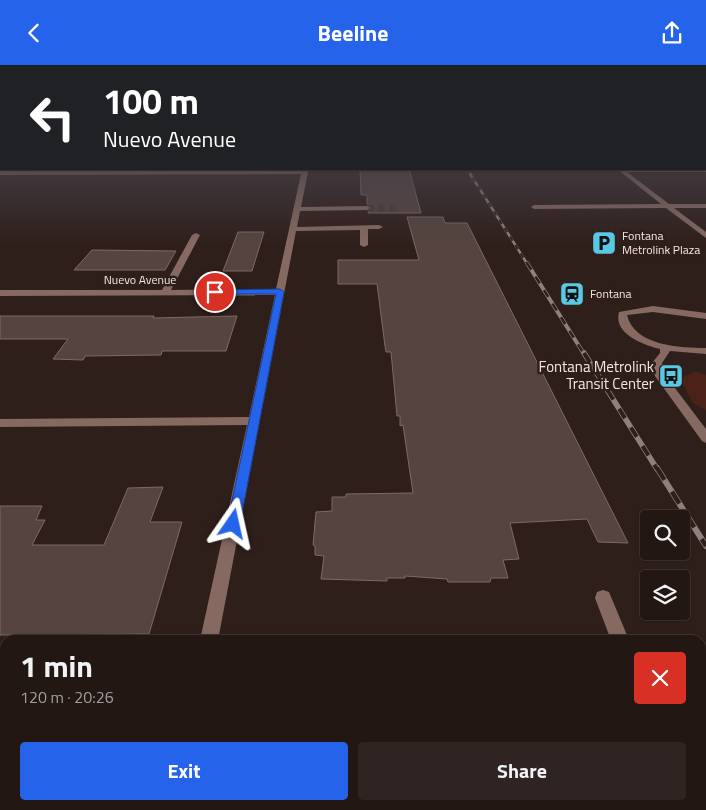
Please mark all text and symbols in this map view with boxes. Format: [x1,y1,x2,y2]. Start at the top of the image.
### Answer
text: Beeline [318,16,388,50]
icon: back [20,19,48,47]
icon: share [658,19,686,47]
text: 100 m [103,74,199,128]
icon: left [20,85,85,150]
text: Nuevo Avenue [103,122,236,156]
place label: Fontana Metrolink Plaza [622,226,700,259]
parking icon: Fontana Metrolink Plaza [591,230,617,256]
street label: Nuevo Avenue [104,270,176,289]
pin [194,271,236,313]
icon: arrive [201,278,229,306]
station icon: Fontana [559,281,585,307]
place label: Fontana [590,284,632,303]
place label: Fontana Metrolink Transit Center [539,355,654,395]
bus stop icon: Fontana Metrolink Transit Center [658,363,684,389]
position arrow [206,497,258,549]
map controls [640,510,690,620]
button: search [640,510,690,560]
button: layers [640,570,690,620]
text: 1 min [20,643,93,689]
button: close [634,652,686,704]
text: 120 m · 20:26 [20,685,114,709]
button: Exit [20,742,348,800]
button: Share [358,742,686,800]

